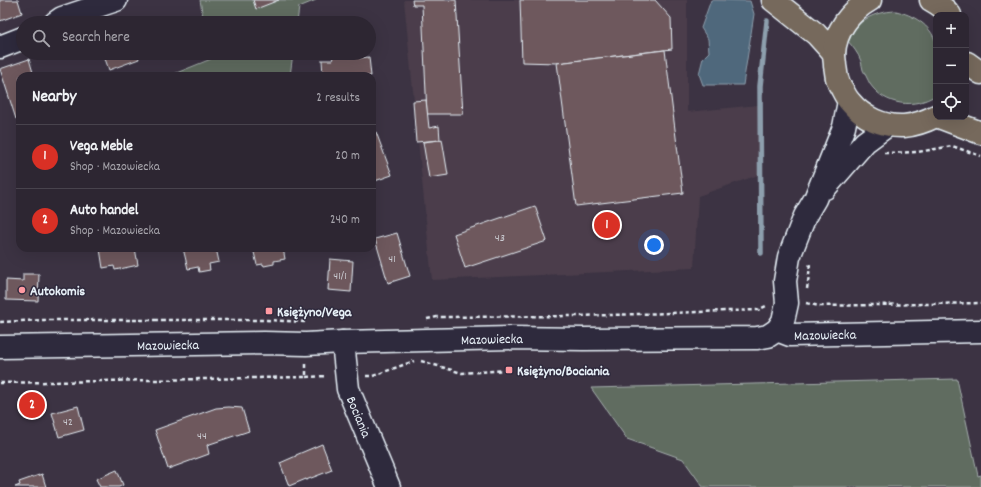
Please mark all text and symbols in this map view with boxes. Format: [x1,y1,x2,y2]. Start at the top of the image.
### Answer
map controls [933,12,969,120]
button: + [933,12,969,48]
search box [16,16,376,60]
icon: search [30,27,52,49]
text: Search here [62,27,130,49]
button: − [933,48,969,84]
button: locate [933,84,969,120]
text: Nearby [32,86,76,110]
text: 2 results [316,89,360,108]
text: Vega Meble [70,136,133,158]
text: 1 [44,147,46,166]
text: 20 m [335,147,360,166]
text: Shop · Mazowiecka [70,158,160,177]
text: Auto handel [70,200,138,222]
pin: 1 [594,210,620,240]
text: 2 [42,211,48,230]
text: 240 m [330,211,360,230]
text: Shop · Mazowiecka [70,222,160,241]
house number: 43 [495,230,505,247]
your location [644,235,664,255]
house number: 41 [388,251,396,268]
house number: 41/1 [333,268,347,285]
place label: Autokomis [30,282,85,302]
marker: Autokomis [17,285,27,295]
place label: Księżyno/Vega [277,303,353,323]
marker: Księżyno/Vega [264,306,274,316]
street label: Mazowiecka [794,326,857,347]
street label: Mazowiecka [461,330,523,351]
street label: Mazowiecka [137,336,200,357]
place label: Księżyno/Bociania [517,362,610,382]
marker: Księżyno/Bociania [504,365,514,375]
pin: 2 [19,390,45,420]
street label: Bociania [340,393,375,441]
house number: 42 [63,414,73,431]
house number: 44 [197,428,207,445]

